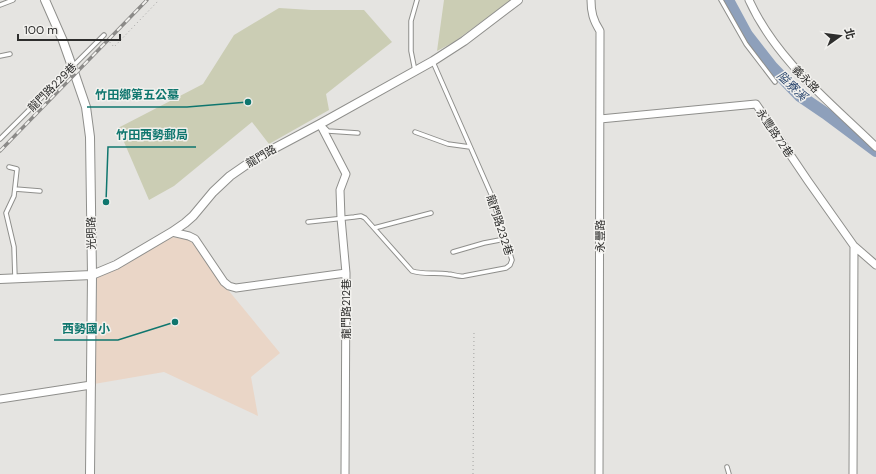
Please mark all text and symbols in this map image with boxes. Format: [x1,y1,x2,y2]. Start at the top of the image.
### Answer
scale bar [18,16,120,42]
north arrow [820,16,860,56]
text: 100 m [24,22,58,38]
text: 北 [842,27,858,41]
street label: 龍門路229巷 [25,60,79,114]
street label: 義永路 [789,62,823,96]
water label: 隘寮溪 [773,68,812,106]
callout: 竹田鄉第五公墓 [87,83,187,107]
text: 竹田鄉第五公墓 [95,87,179,103]
street label: 永豐路72巷 [754,106,796,160]
callout: 竹田西勢郵局 [108,123,196,147]
text: 竹田西勢郵局 [116,127,188,143]
street label: 龍門路 [243,142,279,170]
street label: 龍門路232巷 [484,193,516,257]
street label: 光明路 [84,216,98,250]
street label: 永豐路 [593,220,607,253]
street label: 龍門路212巷 [339,279,353,339]
callout: 西勢國小 [54,316,118,340]
text: 西勢國小 [62,321,110,337]

